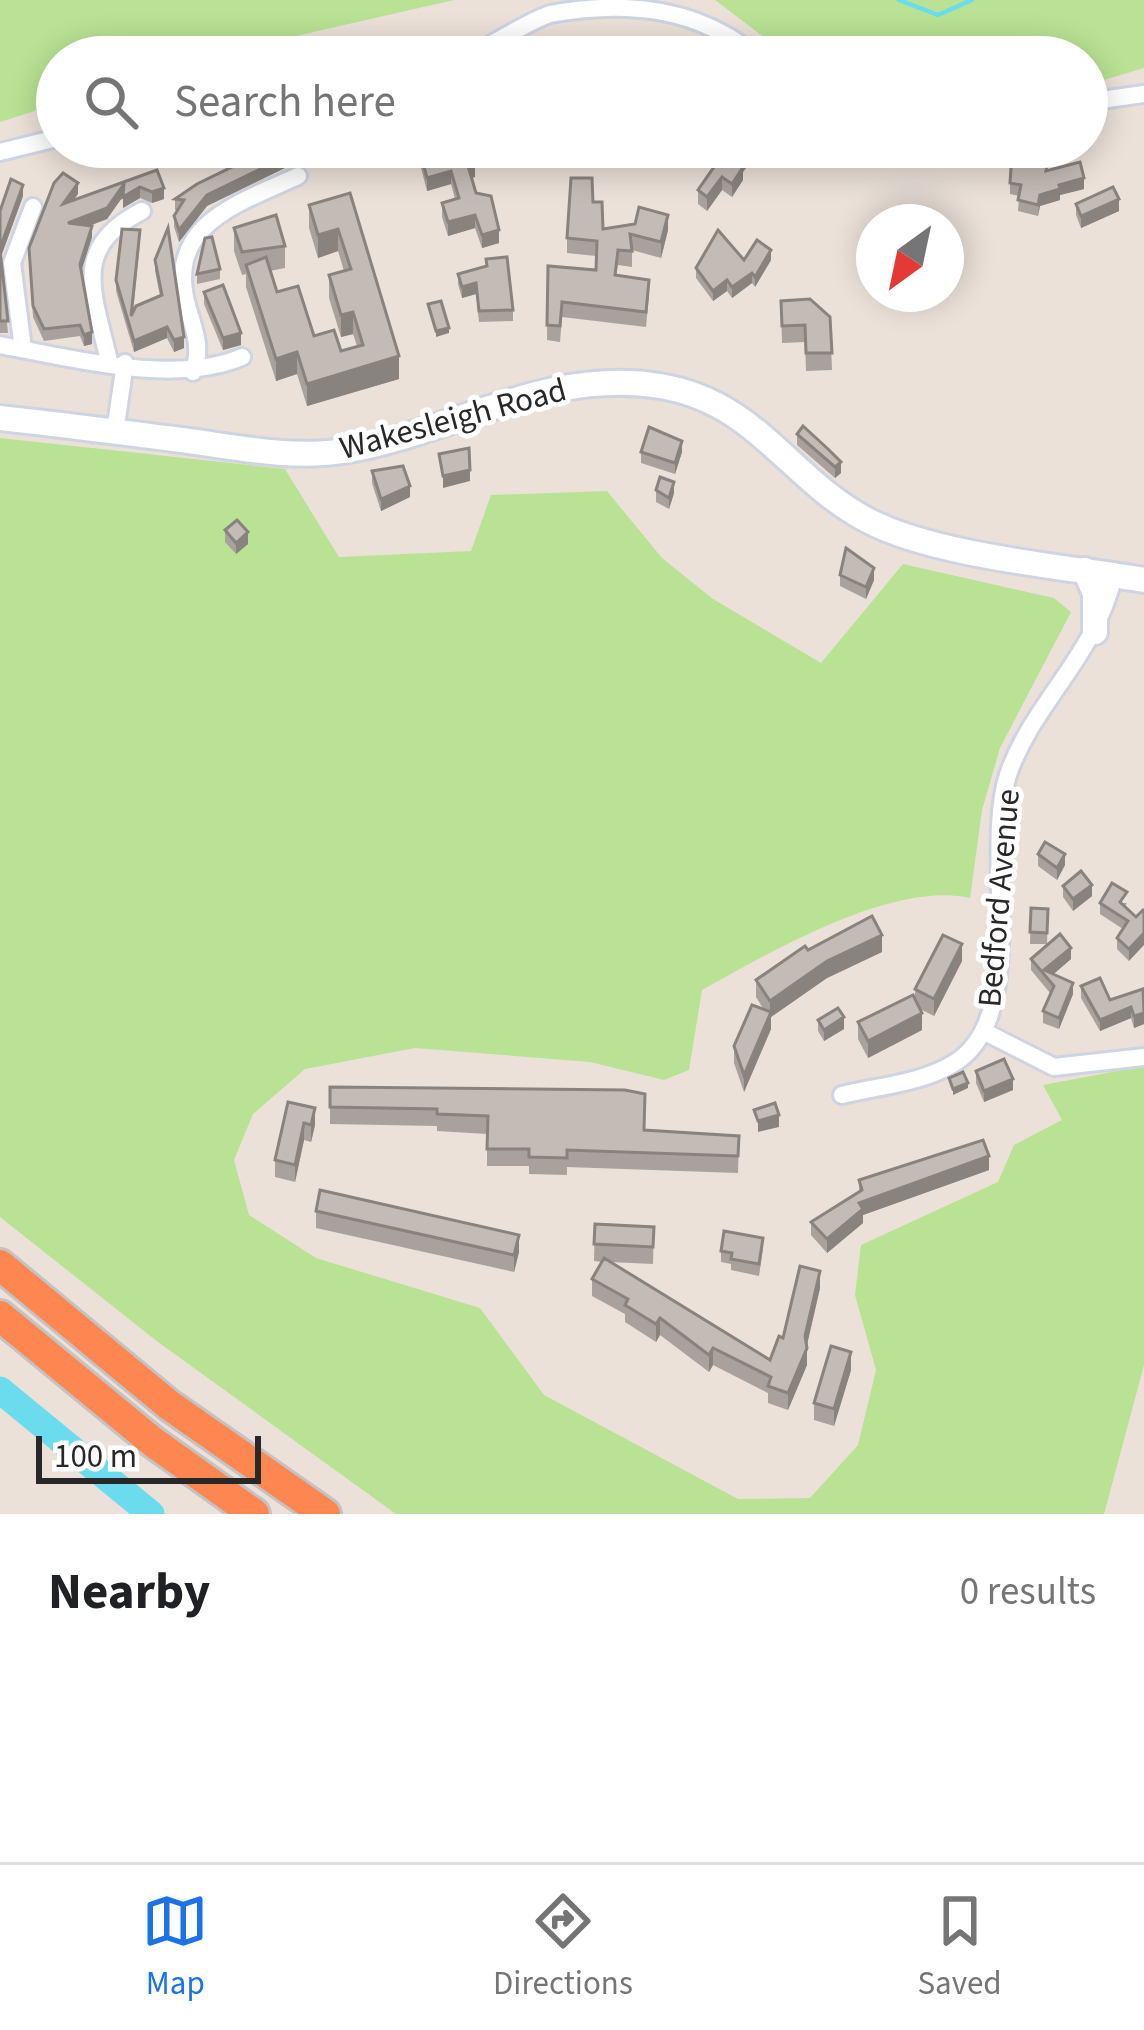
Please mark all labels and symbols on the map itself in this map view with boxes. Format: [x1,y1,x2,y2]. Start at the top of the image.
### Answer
north arrow [856,204,964,312]
street label: Wakesleigh Road [334,366,572,472]
street label: Bedford Avenue [966,787,1032,1009]
scale bar [36,1430,261,1483]

